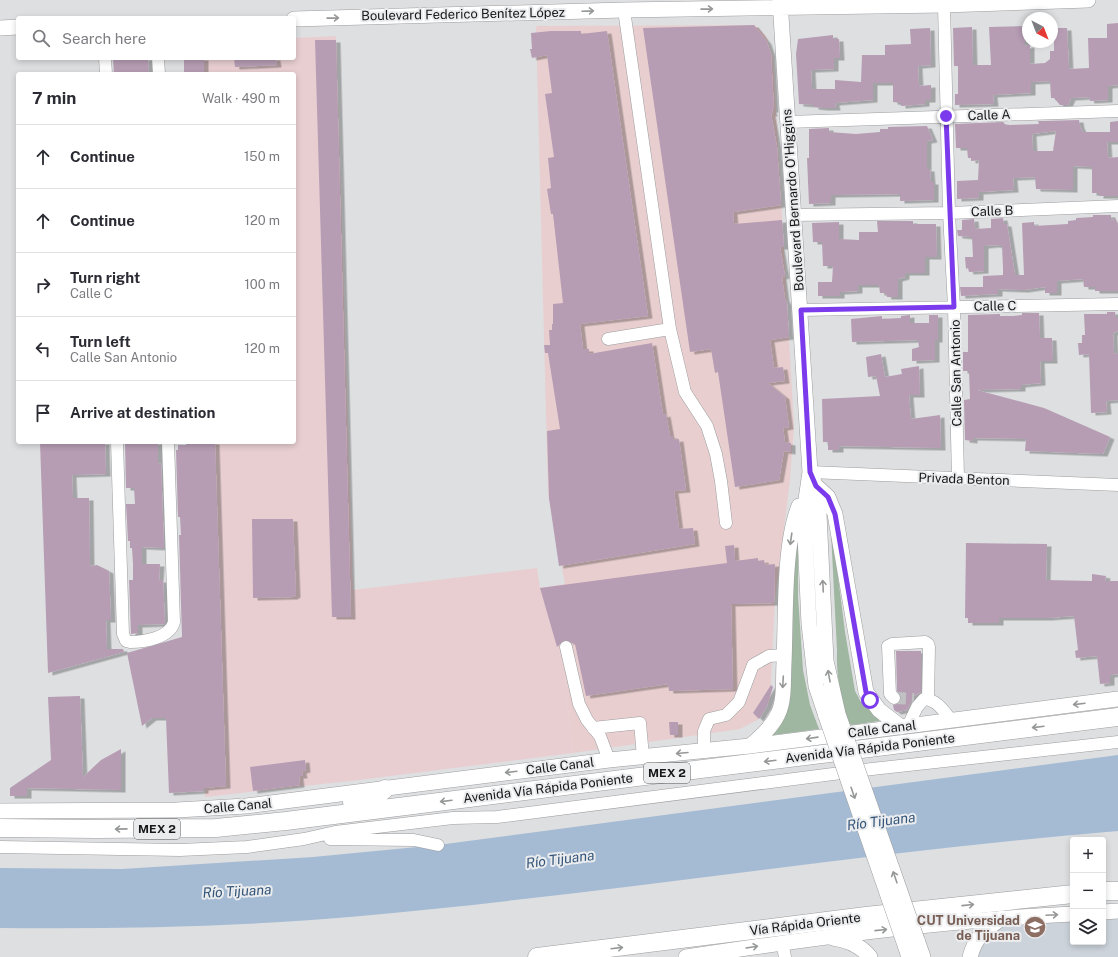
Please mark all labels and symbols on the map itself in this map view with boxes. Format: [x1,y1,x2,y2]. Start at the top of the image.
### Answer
street label: Boulevard Federico Benítez López [361,5,565,23]
one-way arrow [700,5,713,13]
one-way arrow [581,7,594,15]
north arrow [1022,12,1058,48]
one-way arrow [326,14,339,21]
route end [937,107,955,125]
street label: Calle A [967,107,1011,123]
street label: Boulevard Bernardo O'Higgins [779,109,807,291]
street label: Calle B [970,203,1014,219]
street label: Calle C [973,298,1017,314]
street label: Calle San Antonio [948,319,964,427]
street label: Privada Benton [918,470,1010,488]
one-way arrow [788,532,795,545]
one-way arrow [820,580,827,593]
one-way arrow [825,670,833,683]
one-way arrow [780,675,787,688]
route start [861,691,879,709]
one-way arrow [1073,700,1086,708]
street label: Calle Canal [847,717,917,741]
one-way arrow [1032,723,1045,731]
street label: Avenida Vía Rápida Poniente [784,730,956,766]
one-way arrow [805,734,818,742]
one-way arrow [676,749,689,757]
street label: Calle Canal [525,754,595,778]
one-way arrow [764,757,777,764]
road number: MEX 2 [644,763,690,783]
one-way arrow [505,768,518,776]
street label: Avenida Vía Rápida Poniente [462,770,634,806]
one-way arrow [849,786,857,798]
street label: Calle Canal [203,796,273,816]
one-way arrow [440,797,453,805]
water label: Río Tijuana [846,809,916,833]
road number: MEX 2 [134,819,180,839]
one-way arrow [115,825,128,833]
water label: Río Tijuana [525,847,595,871]
one-way arrow [890,871,898,883]
water label: Río Tijuana [202,881,272,901]
one-way arrow [962,902,975,909]
street label: Vía Rápida Oriente [749,910,861,938]
one-way arrow [1045,911,1058,918]
place label: CUT Universidad de Tijuana [917,913,1020,943]
school or university icon: CUT Universidad de Tijuana [1022,914,1048,940]
one-way arrow [874,927,887,934]
one-way arrow [745,943,758,951]
one-way arrow [610,944,623,951]

